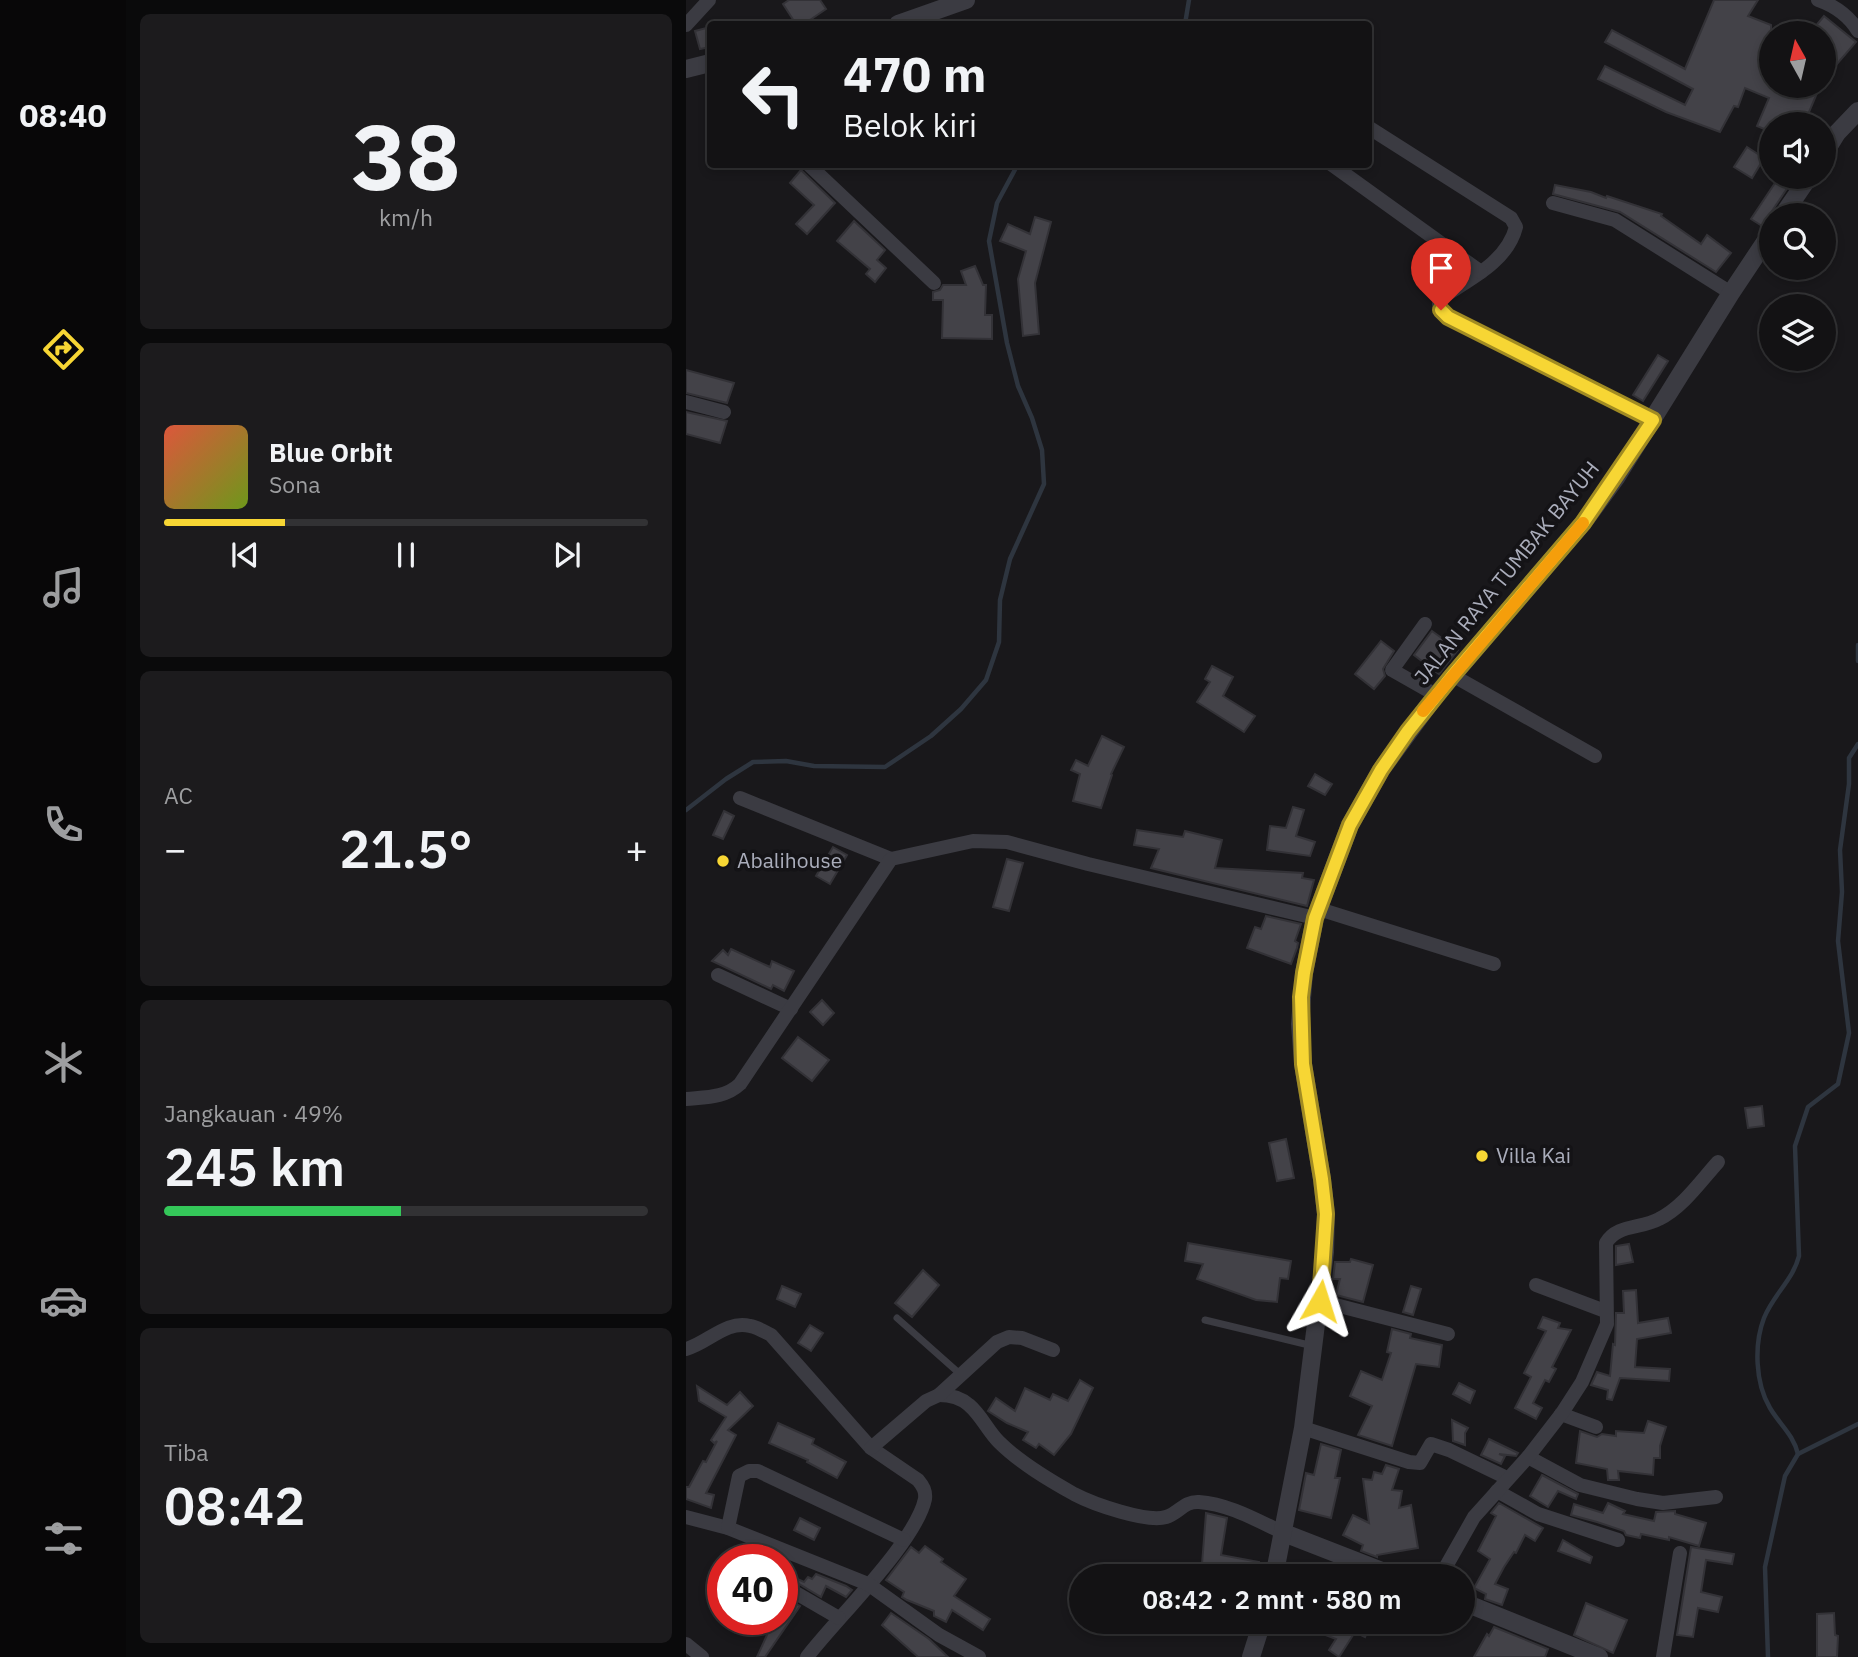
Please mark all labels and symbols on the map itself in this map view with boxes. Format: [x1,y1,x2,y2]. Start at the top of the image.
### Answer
north arrow [1759,21,1836,98]
pin [1411,238,1471,310]
street label: JALAN RAYA TUMBAK BAYUH [1407,455,1605,690]
place label: Abalihouse [737,846,842,874]
marker: Abalihouse [715,853,731,869]
place label: Villa Kai [1496,1141,1571,1169]
marker: Villa Kai [1474,1148,1490,1164]
position arrow [1283,1264,1357,1338]
speed limit sign: 40 [707,1544,798,1635]

